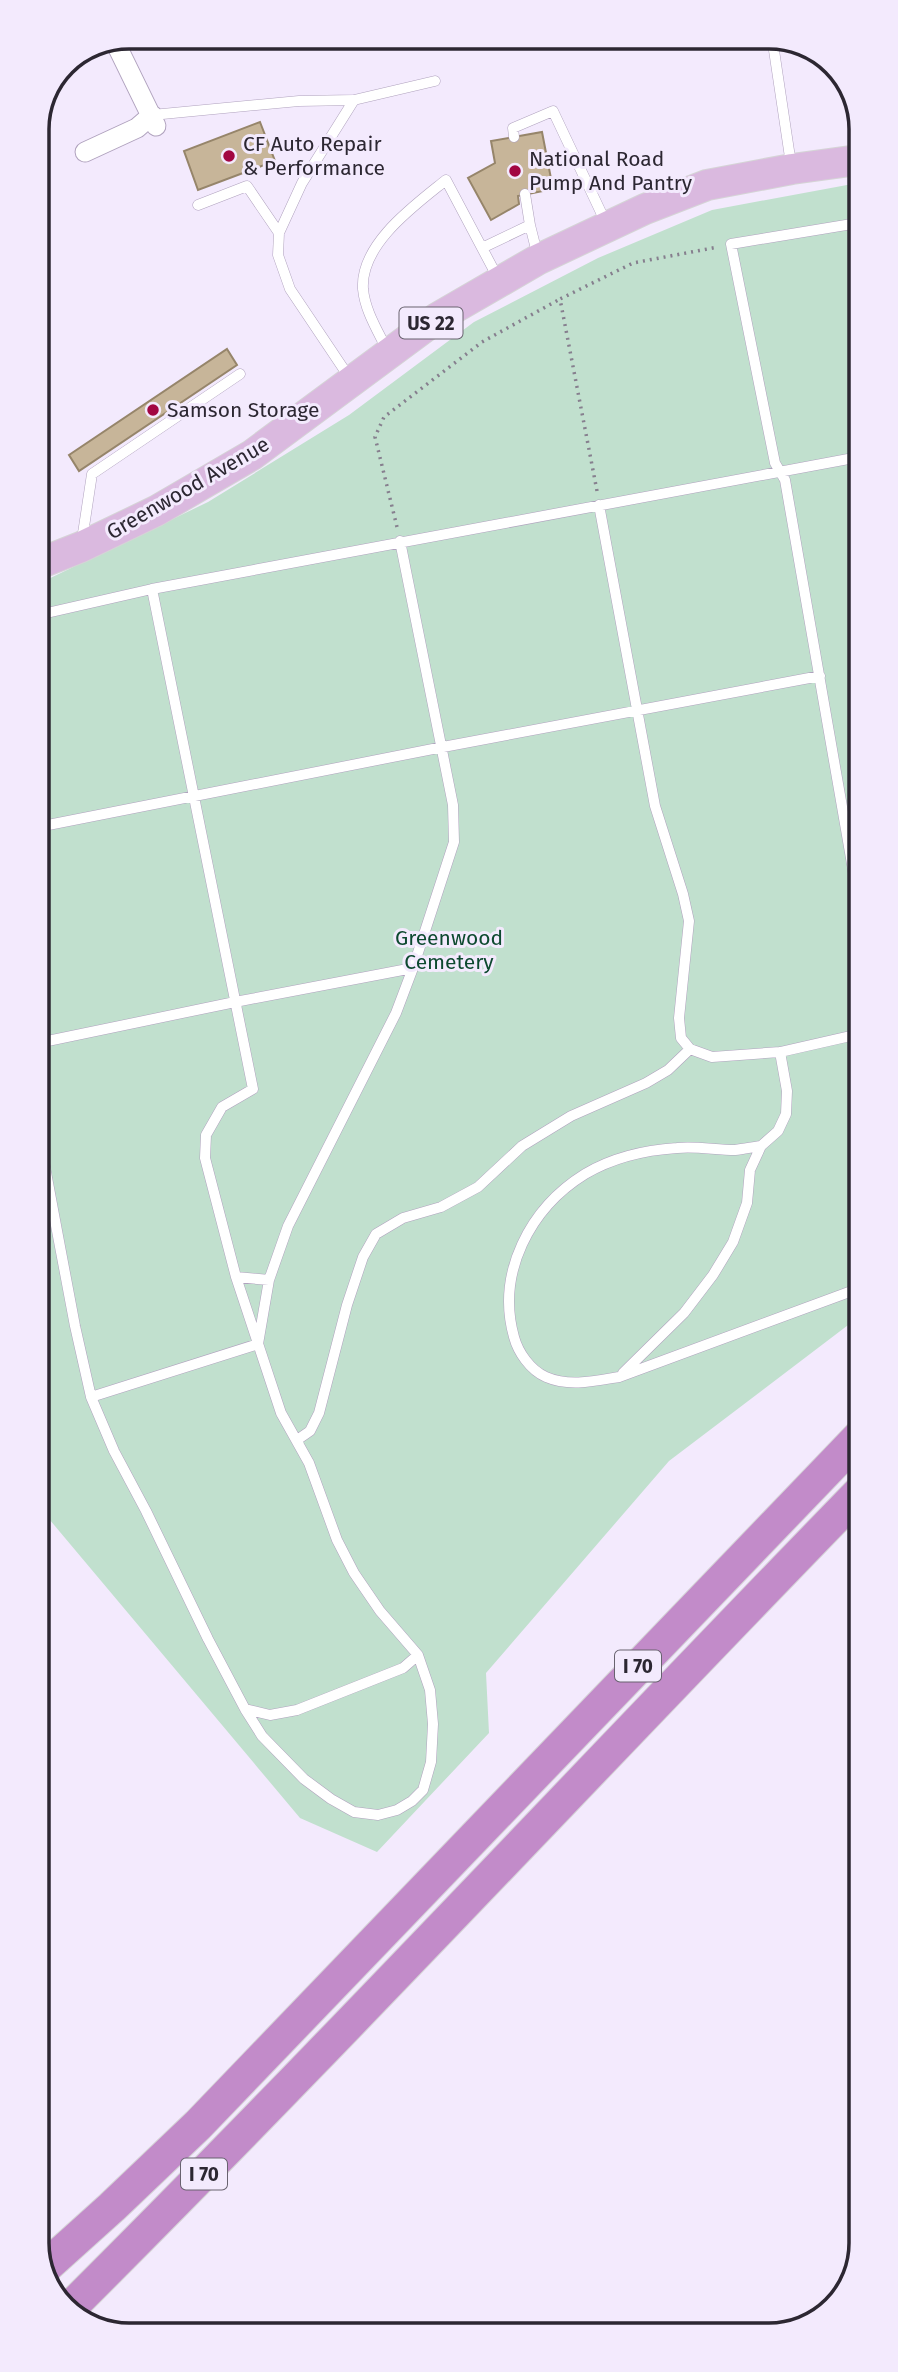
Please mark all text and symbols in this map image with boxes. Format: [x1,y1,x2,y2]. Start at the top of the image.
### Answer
place label: CF Auto Repair & Performance [243,131,385,181]
place label: National Road Pump And Pantry [529,146,693,196]
marker: CF Auto Repair & Performance [221,148,237,164]
marker: National Road Pump And Pantry [507,163,523,179]
road number: US 22 [400,308,462,338]
place label: Samson Storage [167,397,319,423]
marker: Samson Storage [145,402,161,418]
street label: Greenwood Avenue [102,431,274,545]
park label: Greenwood Cemetery [395,925,503,975]
road number: I 70 [615,1650,661,1682]
road number: I 70 [181,2158,227,2190]

